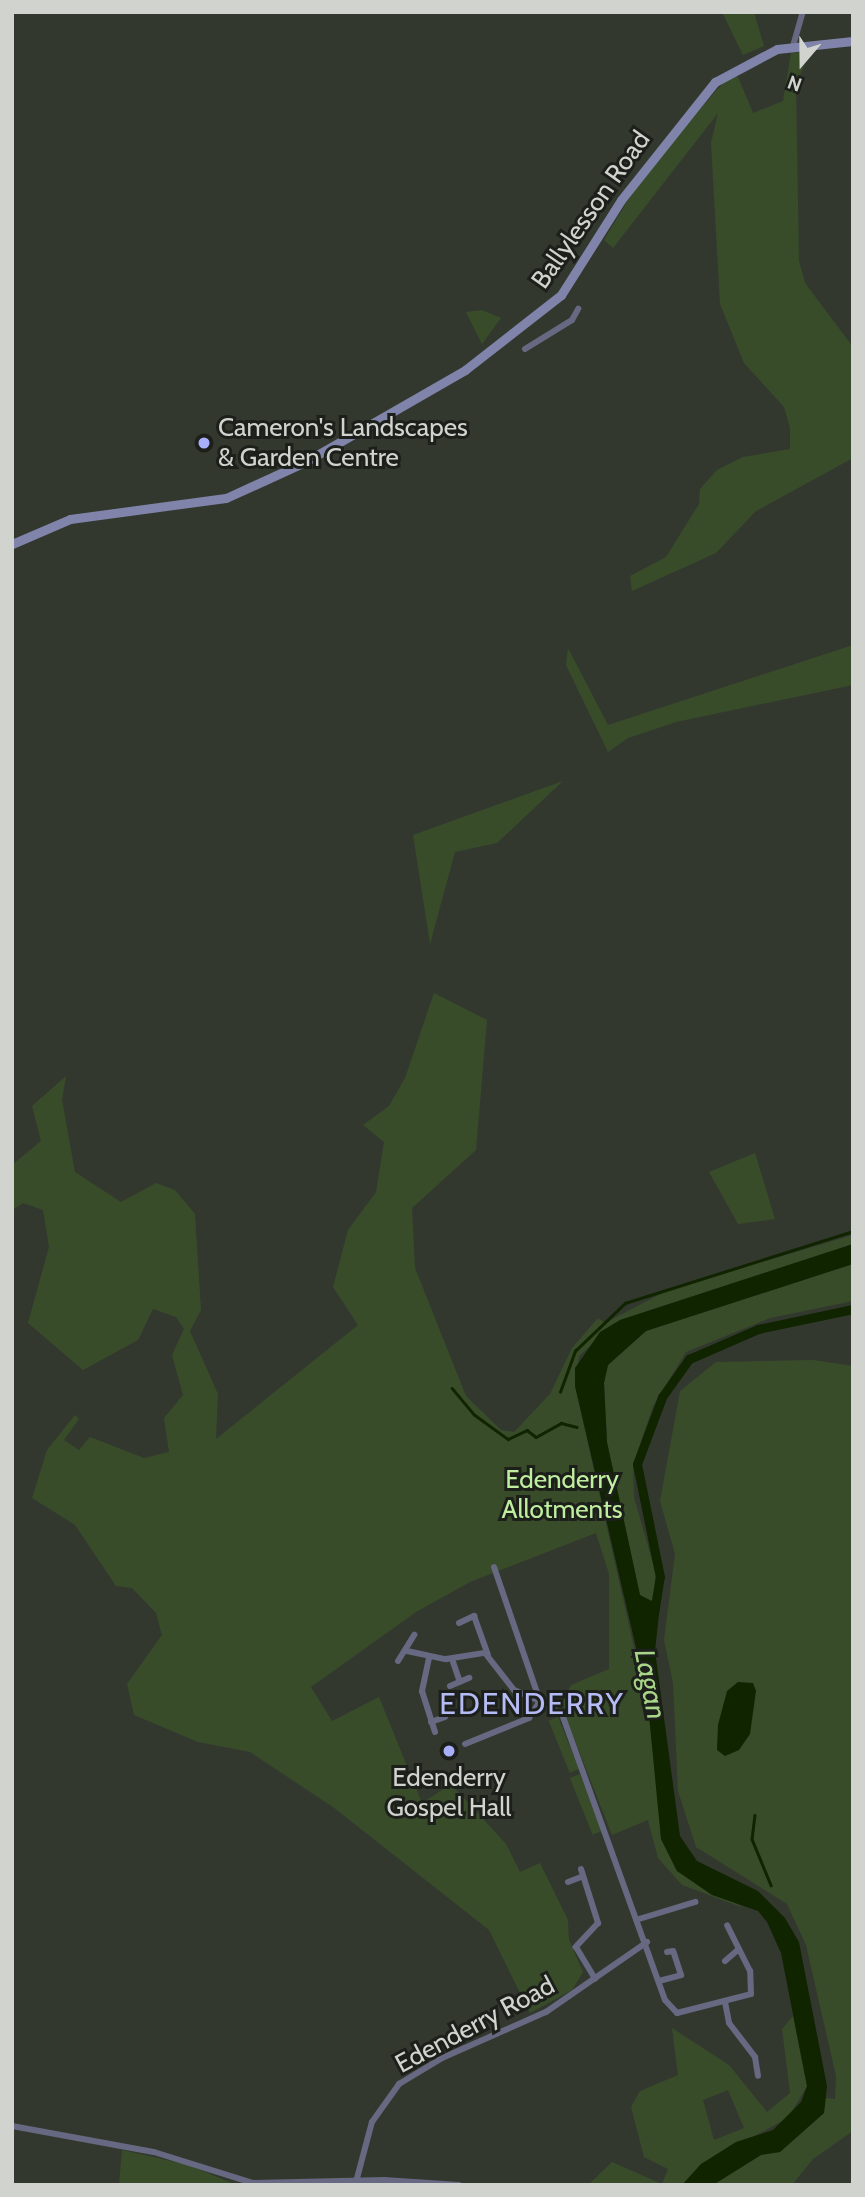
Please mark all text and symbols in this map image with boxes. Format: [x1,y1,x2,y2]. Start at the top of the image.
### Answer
north arrow [767,28,837,98]
text: N [784,70,805,96]
street label: Ballylesson Road [525,125,657,295]
place label: Cameron's Landscapes & Garden Centre [218,412,468,474]
marker: Cameron's Landscapes & Garden Centre [196,435,212,451]
park label: Edenderry Allotments [502,1464,622,1526]
water label: Lagan [628,1646,674,1722]
district label: EDENDERRY [440,1686,624,1722]
marker: Edenderry Gospel Hall [441,1743,457,1759]
place label: Edenderry Gospel Hall [386,1762,512,1824]
street label: Edenderry Road [390,1970,560,2080]

